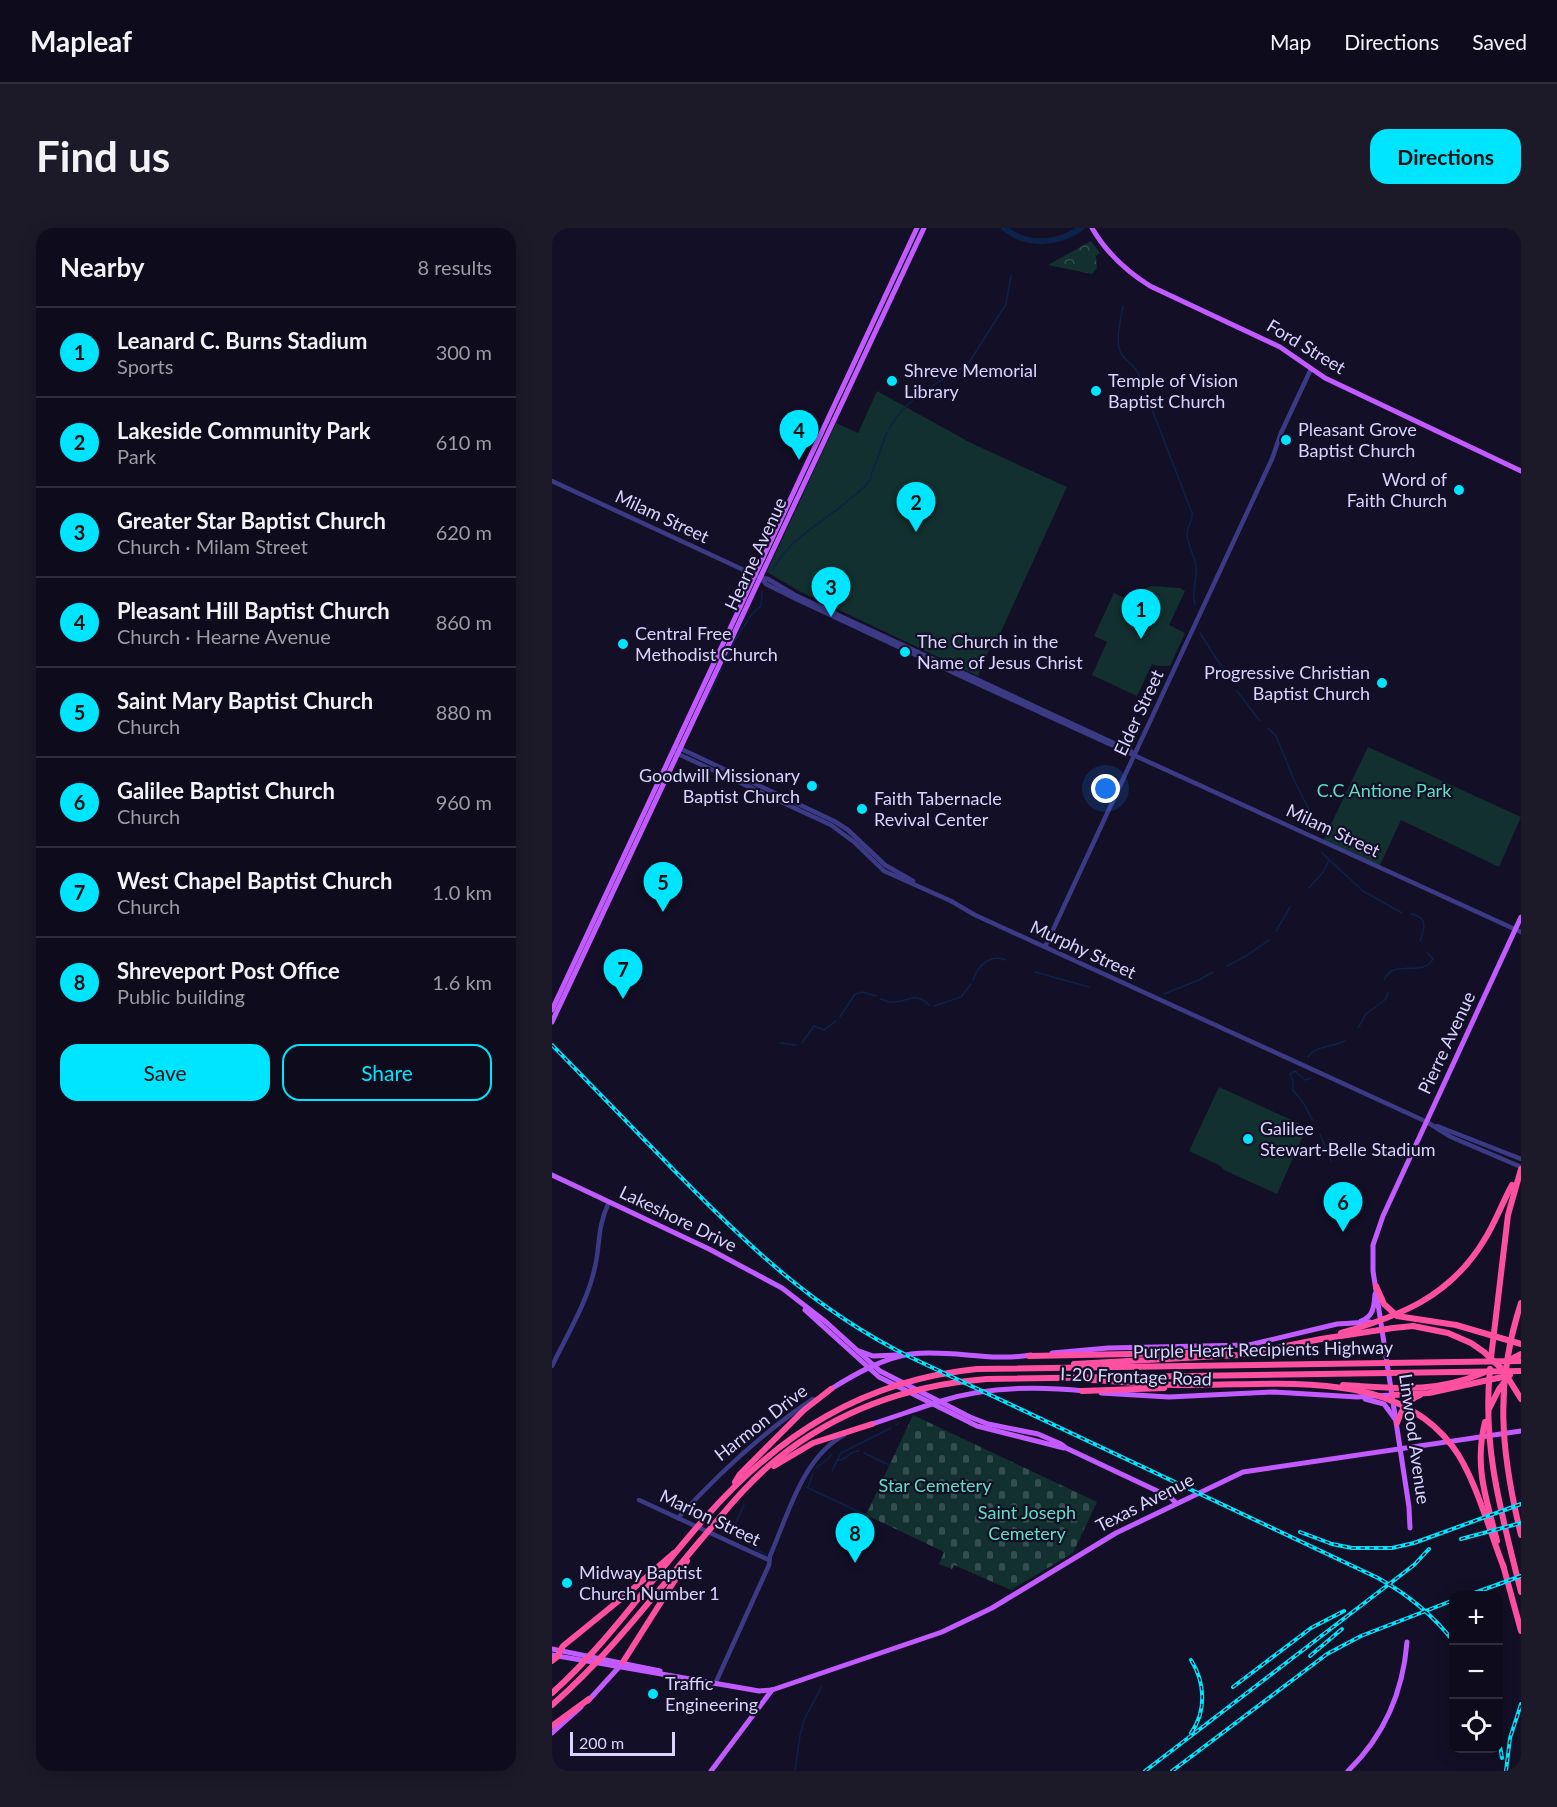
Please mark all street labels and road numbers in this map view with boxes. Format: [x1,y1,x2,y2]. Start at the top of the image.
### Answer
street label: Ford Street [1263,314,1350,378]
street label: Milam Street [612,485,713,548]
street label: Hearne Avenue [719,494,791,613]
street label: Elder Street [1109,666,1168,759]
street label: Milam Street [1283,799,1384,862]
street label: Murphy Street [1027,915,1140,983]
street label: Pierre Avenue [1413,988,1479,1097]
street label: Lakeshore Drive [616,1180,741,1256]
street label: Purple Heart Recipients Highway [1133,1336,1394,1362]
street label: I-20 Frontage Road [1060,1362,1212,1390]
street label: Linwood Avenue [1395,1372,1435,1506]
street label: Harmon Drive [710,1379,811,1465]
street label: Texas Avenue [1092,1468,1197,1536]
street label: Marion Street [657,1484,765,1550]

